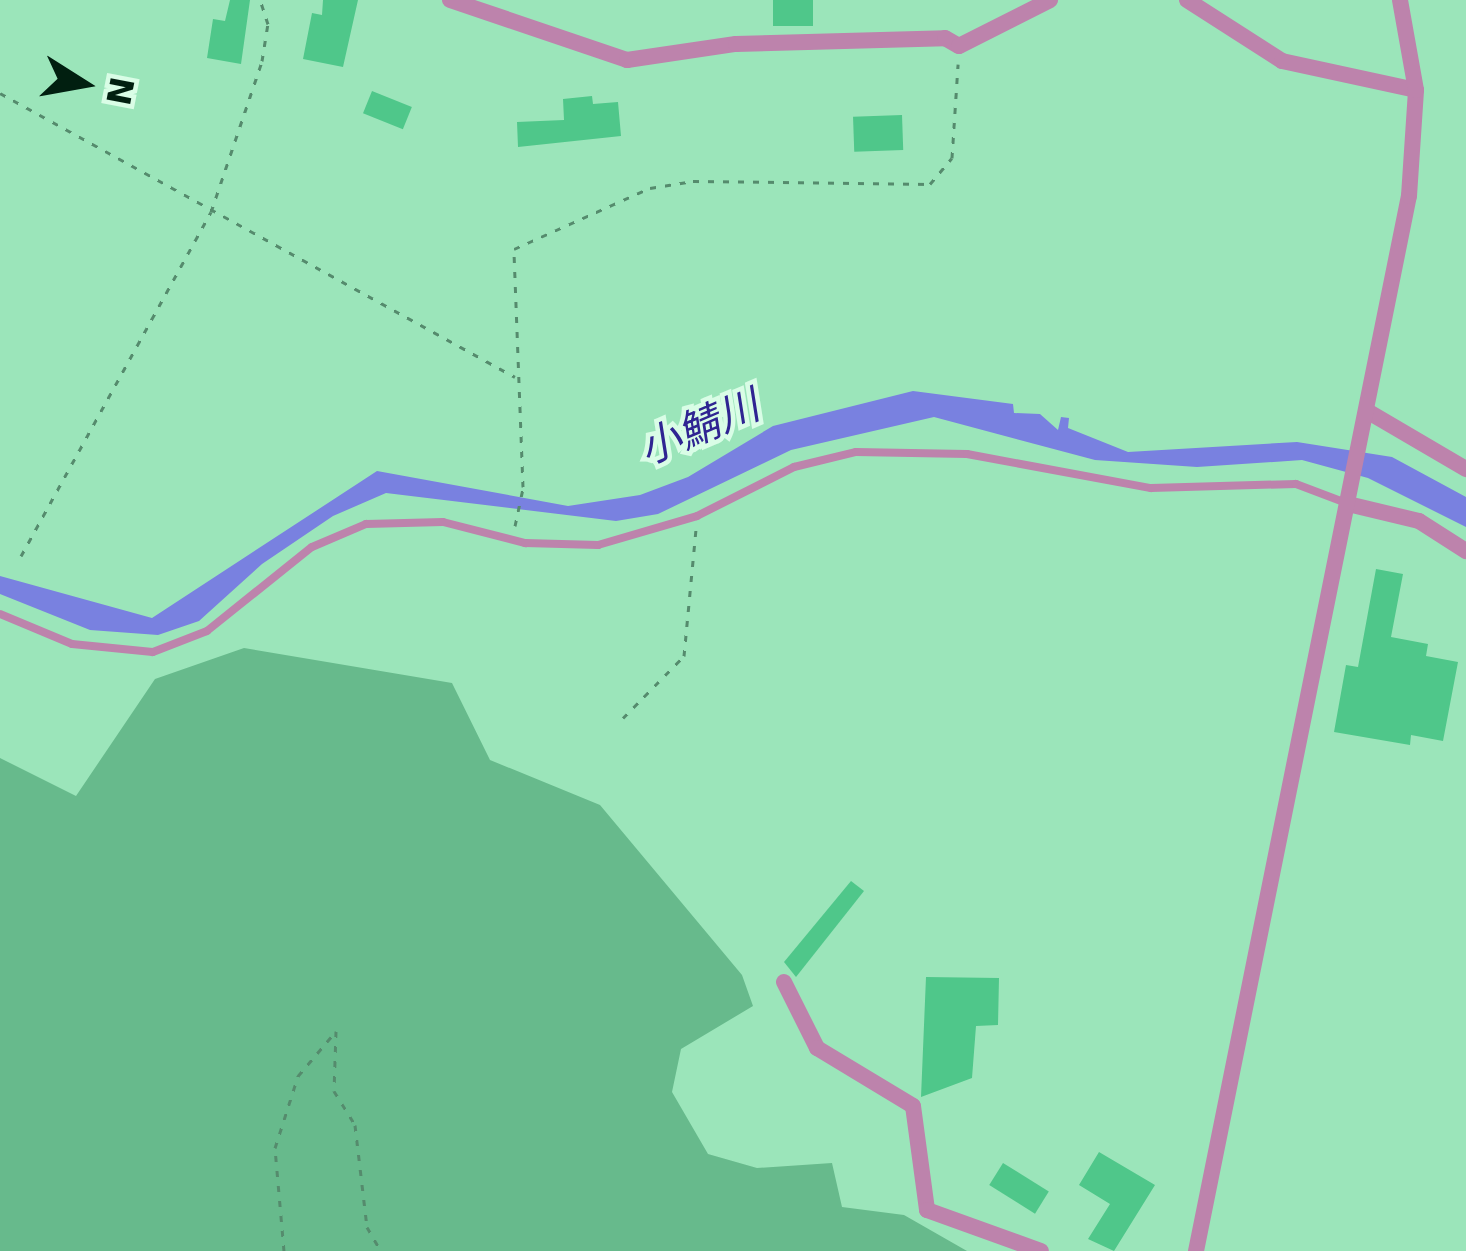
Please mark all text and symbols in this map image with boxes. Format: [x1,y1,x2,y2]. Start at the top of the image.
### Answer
north arrow [24,24,144,144]
text: N [98,74,142,108]
water label: 小鯖川 [631,380,767,476]

